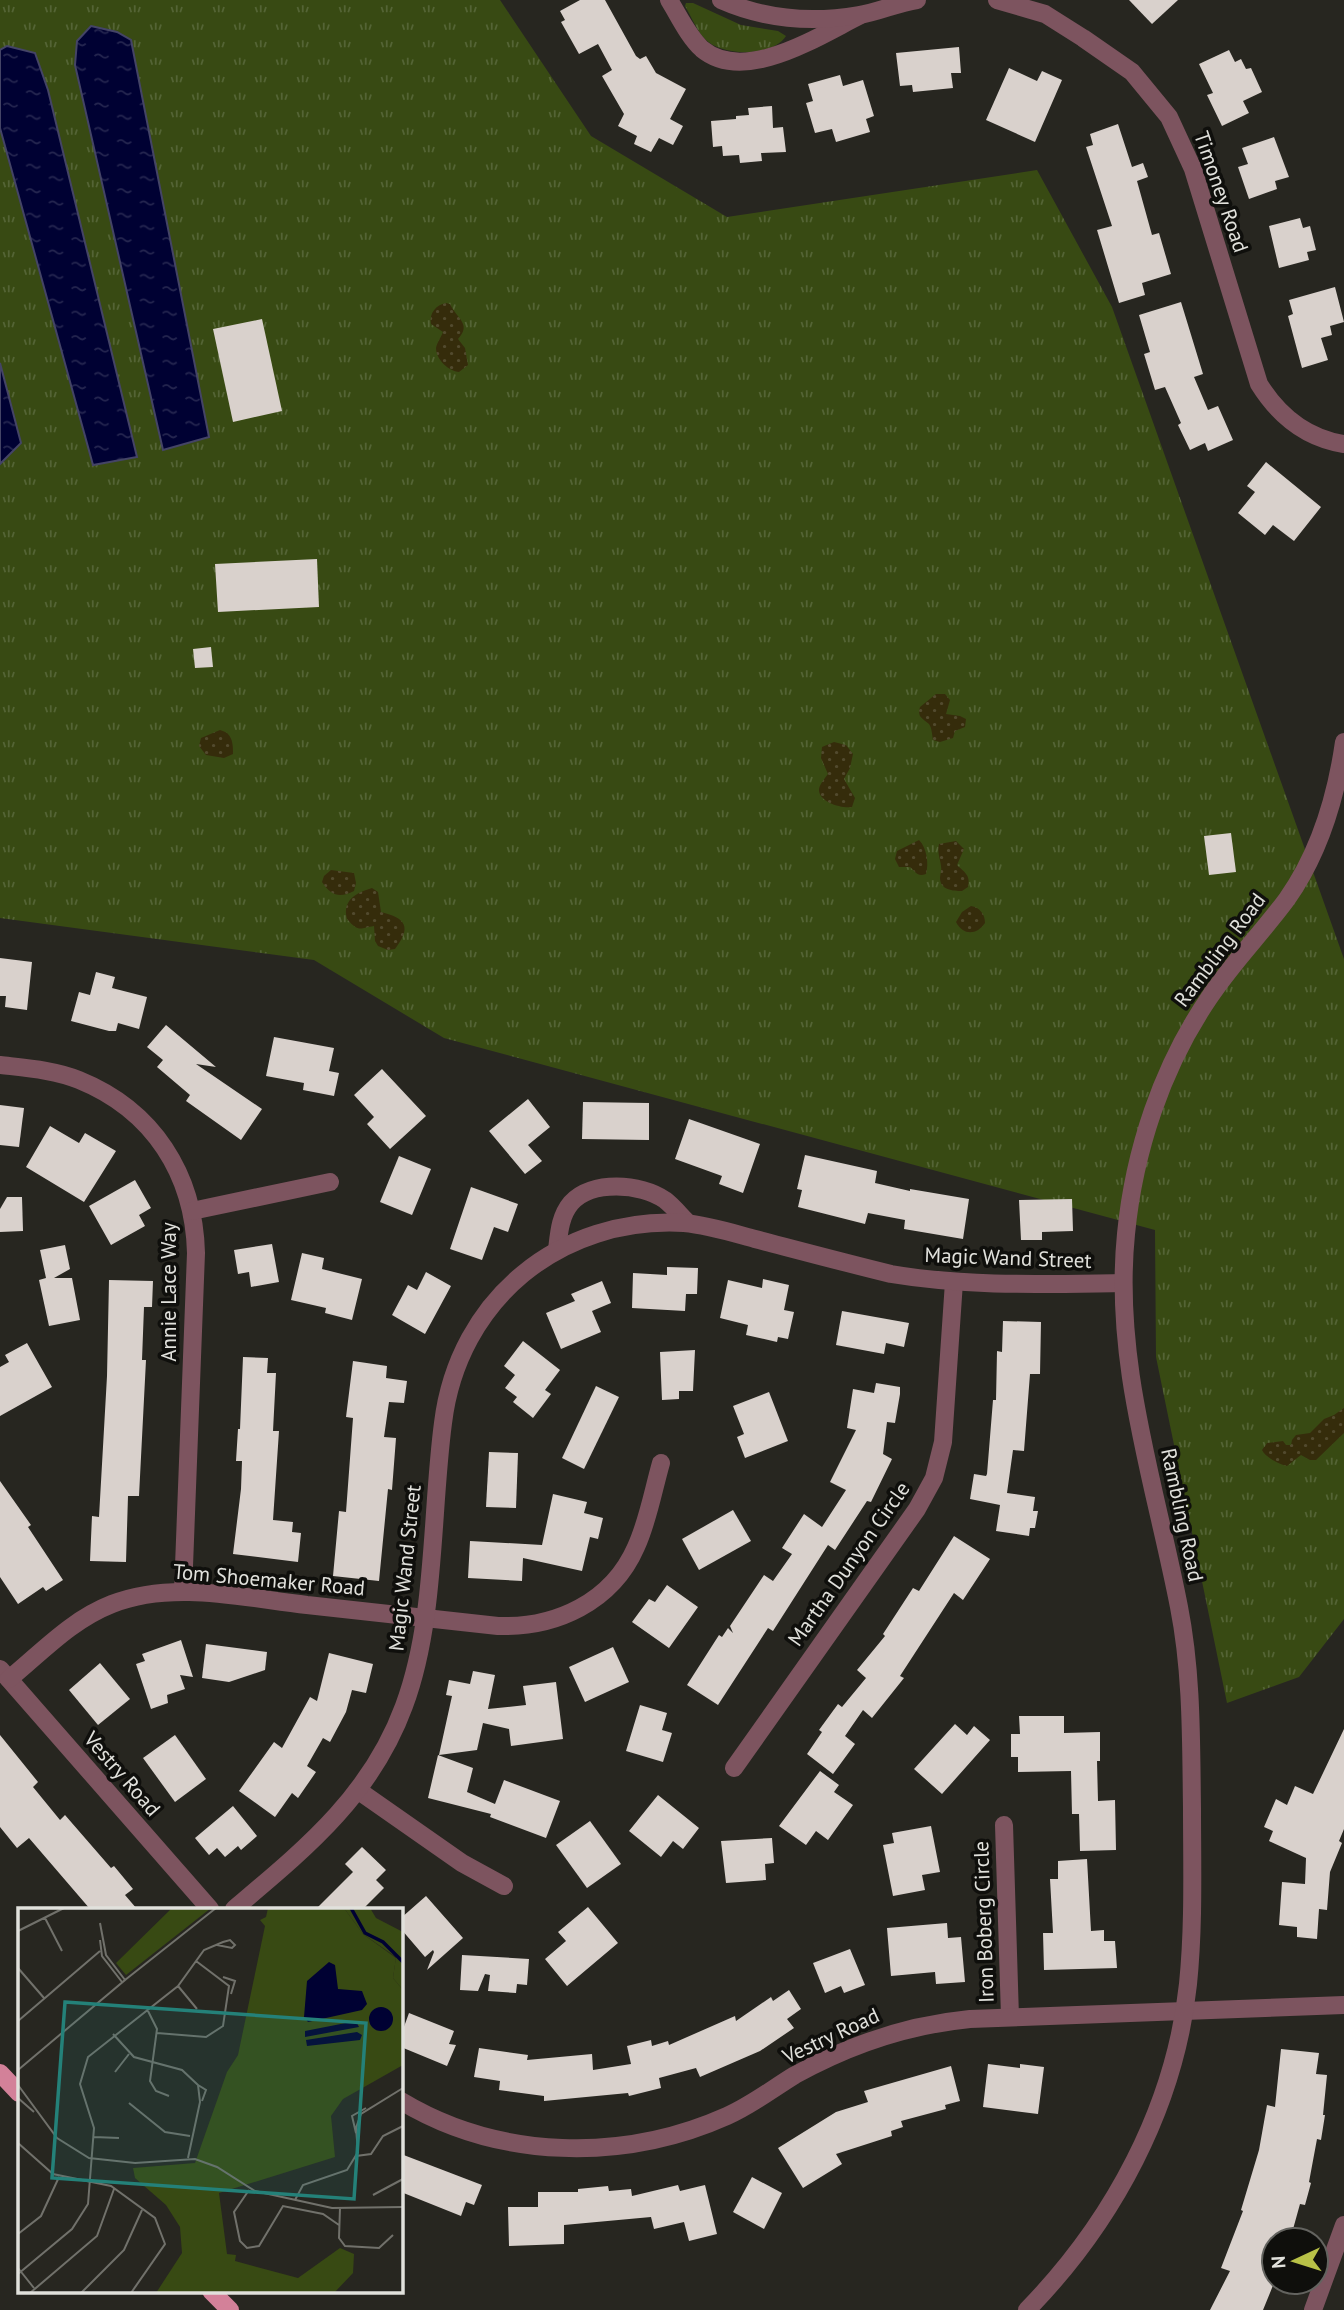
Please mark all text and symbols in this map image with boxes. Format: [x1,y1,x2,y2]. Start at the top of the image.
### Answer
street label: Timoney Road [1188,128,1255,256]
street label: Rambling Road [1168,887,1271,1012]
street label: Annie Lace Way [155,1222,182,1362]
street label: Magic Wand Street [924,1241,1092,1274]
street label: Rambling Road [1155,1446,1210,1584]
street label: Martha Dunyon Circle [782,1476,916,1651]
street label: Magic Wand Street [382,1483,427,1652]
street label: Tom Shoemaker Road [172,1558,366,1601]
street label: Vestry Road [78,1725,167,1822]
street label: Iron Boberg Circle [967,1841,1000,2004]
inset map [18,1908,402,2292]
street label: Vestry Road [777,2001,883,2070]
north arrow [1260,2226,1330,2296]
text: N [1266,2255,1290,2269]

